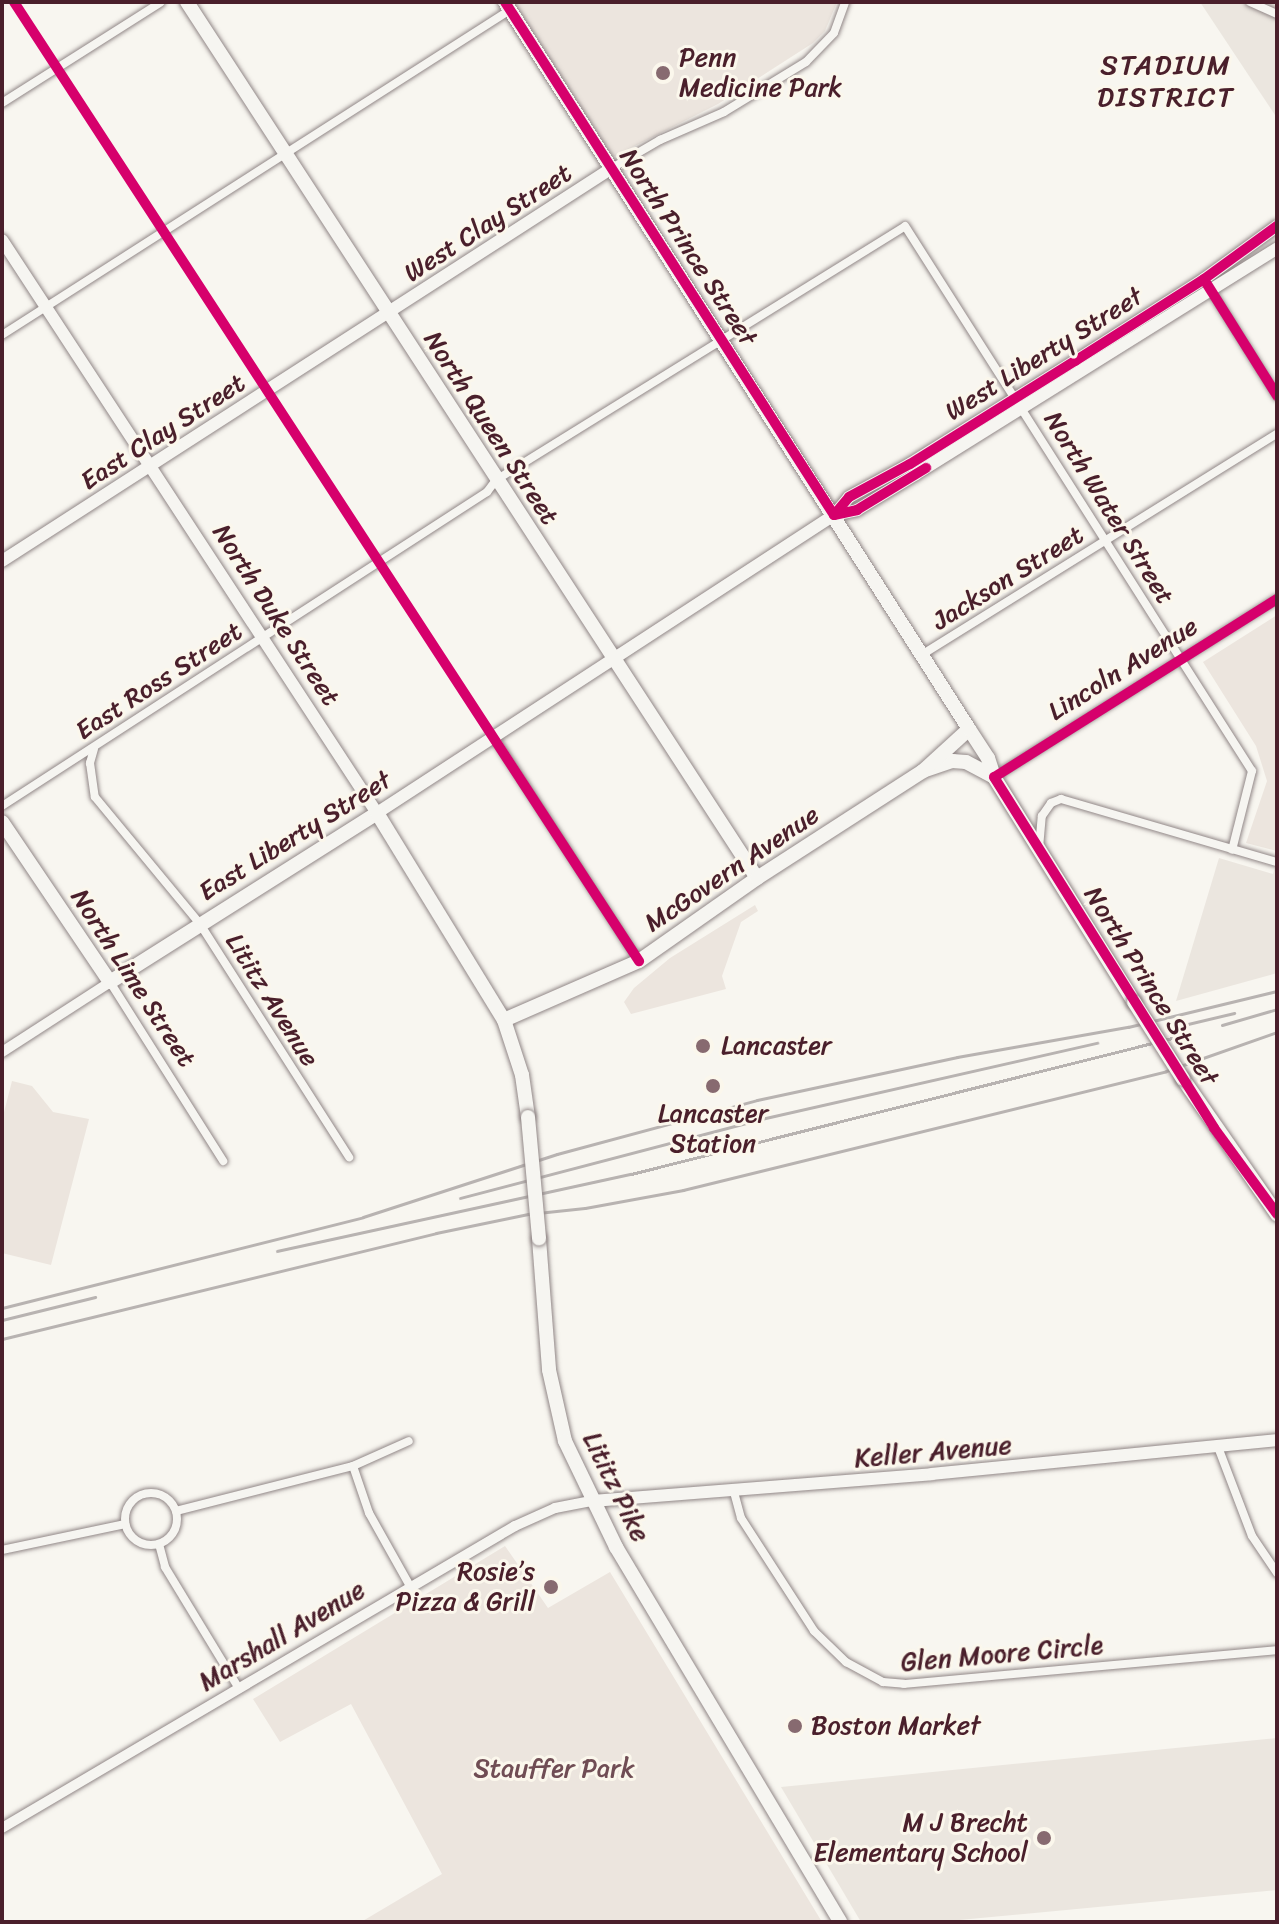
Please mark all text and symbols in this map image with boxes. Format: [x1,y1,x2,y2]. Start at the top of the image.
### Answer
place label: Penn Medicine Park [679,42,842,104]
district label: STADIUM DISTRICT [1100,48,1232,114]
marker: Penn Medicine Park [654,64,672,82]
street label: North Prince Street [612,142,764,352]
street label: West Clay Street [397,157,579,289]
street label: West Liberty Street [939,281,1149,427]
street label: North Queen Street [416,324,566,532]
street label: East Clay Street [75,367,251,497]
street label: North Water Street [1036,405,1182,611]
street label: North Duke Street [205,517,347,713]
street label: Jackson Street [927,519,1089,637]
street label: Lincoln Avenue [1042,611,1204,727]
street label: East Ross Street [70,615,248,747]
street label: East Liberty Street [193,764,397,908]
street label: McGovern Avenue [639,799,825,939]
street label: North Prince Street [1077,880,1225,1092]
street label: North Lime Street [63,882,203,1074]
street label: Lititz Avenue [219,928,325,1072]
place label: Lancaster [721,1030,831,1062]
marker: Lancaster [692,1035,714,1057]
marker: Lancaster Station [704,1077,722,1095]
place label: Lancaster Station [658,1098,768,1160]
street label: Lititz Pike [576,1427,656,1547]
street label: Keller Avenue [853,1430,1013,1474]
place label: Rosie’s Pizza & Grill [395,1556,535,1618]
street label: Marshall Avenue [193,1574,371,1698]
marker: Rosie’s Pizza & Grill [542,1578,560,1596]
street label: Glen Moore Circle [899,1630,1105,1678]
place label: Boston Market [811,1710,981,1742]
marker: Boston Market [786,1717,804,1735]
park label: Stauffer Park [474,1753,634,1785]
place label: M J Brecht Elementary School [813,1807,1028,1868]
marker: M J Brecht Elementary School [1035,1829,1053,1847]

